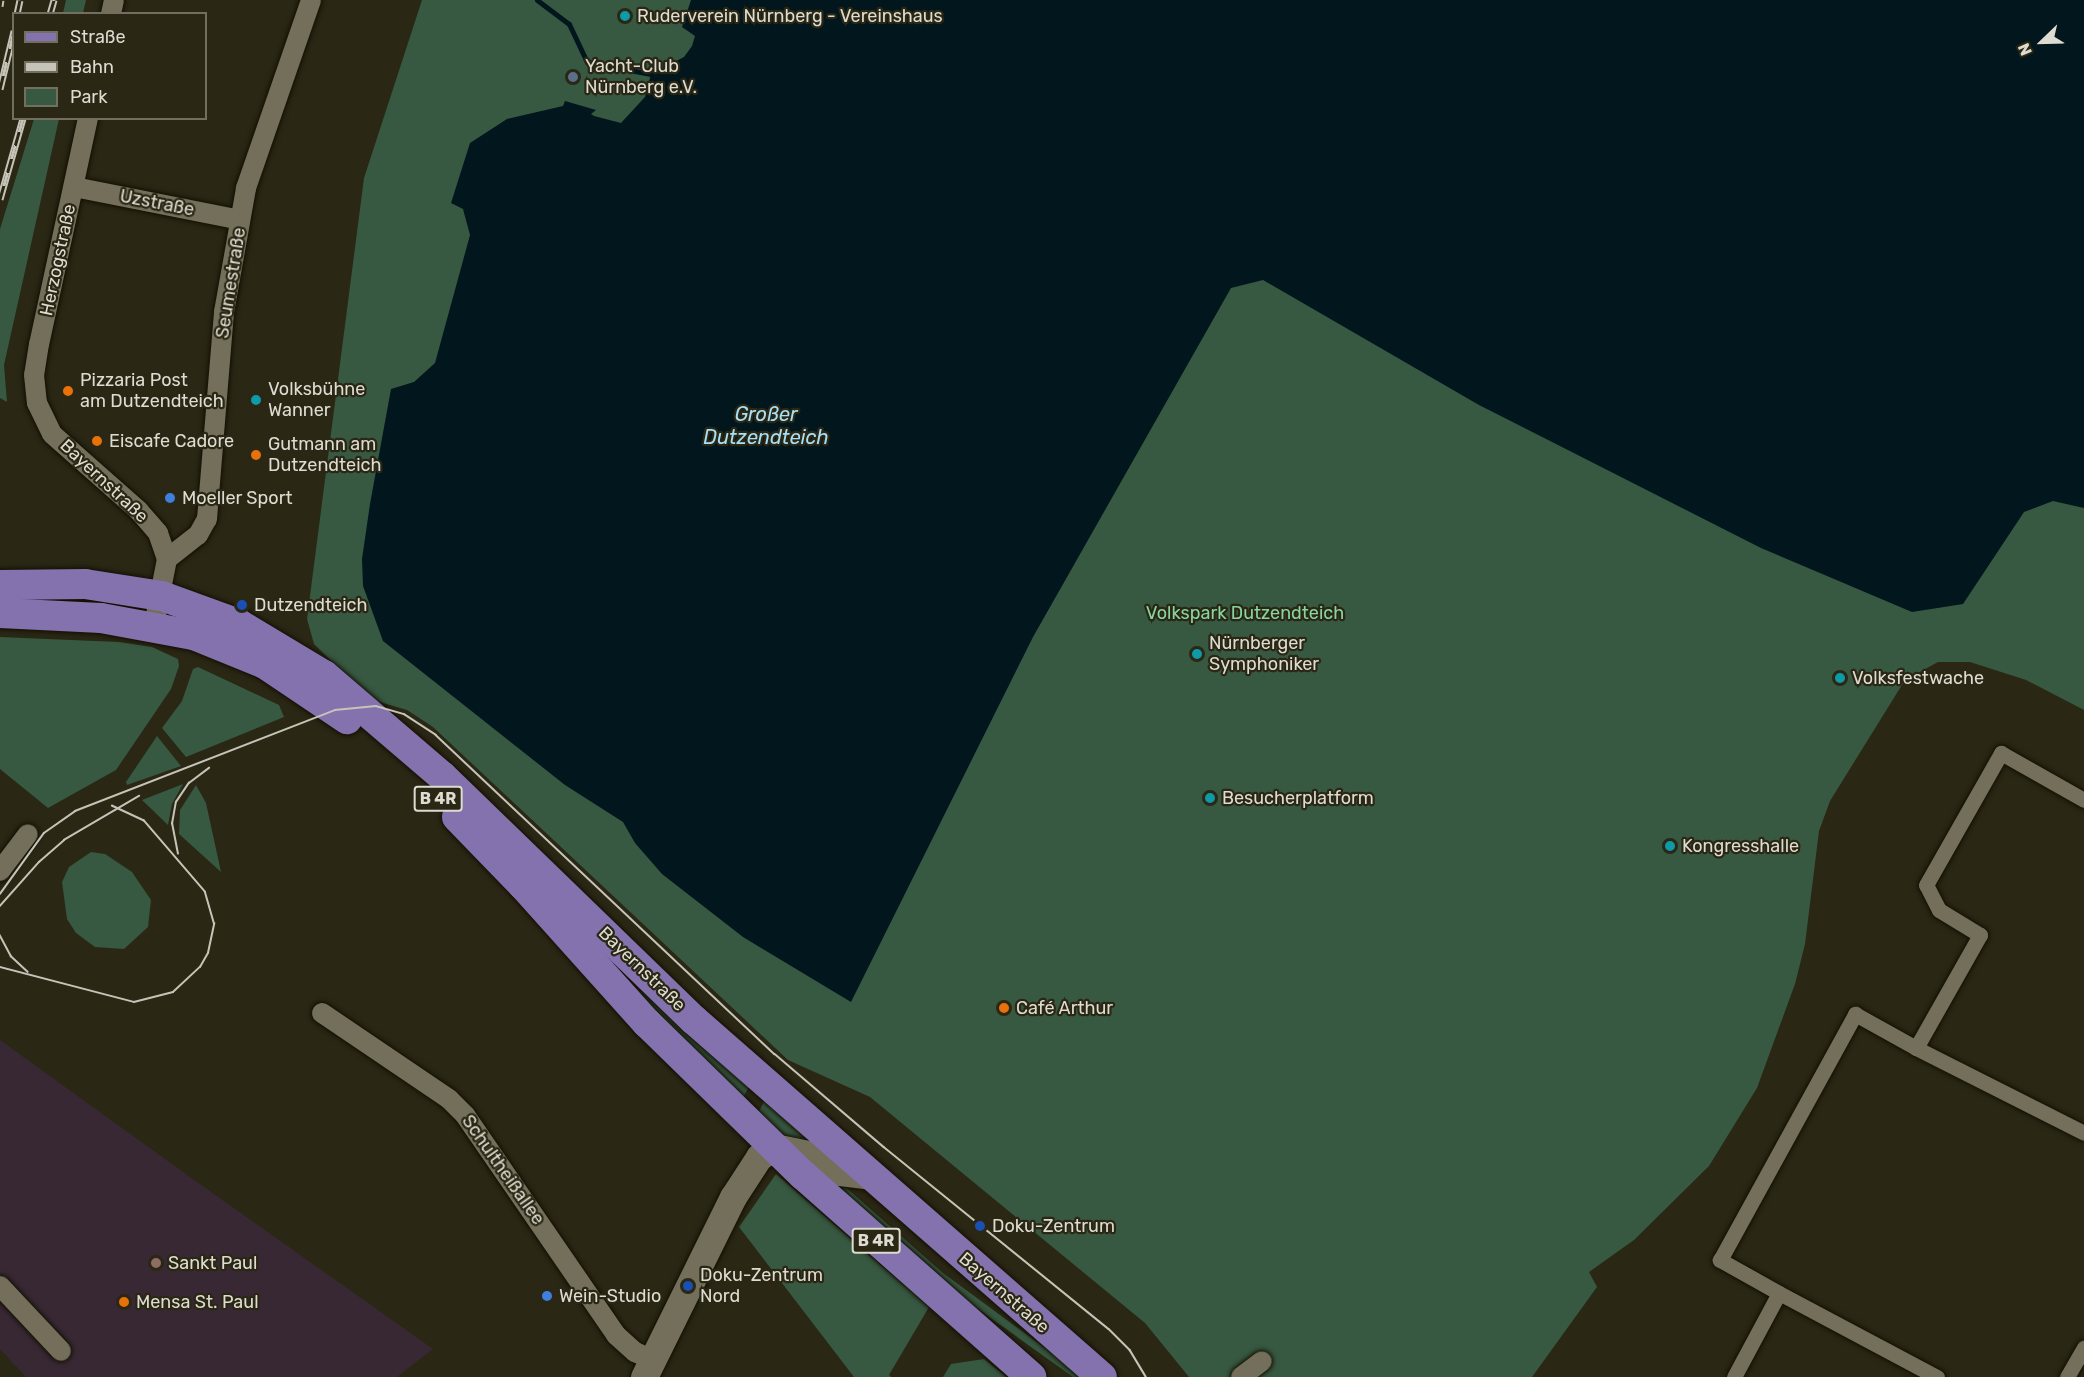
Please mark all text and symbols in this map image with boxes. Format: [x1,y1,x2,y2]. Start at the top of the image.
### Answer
place label: Ruderverein Nürnberg - Vereinshaus [637,5,943,27]
marker: Ruderverein Nürnberg - Vereinshaus [618,9,632,23]
legend [12,12,207,120]
north arrow [2012,12,2072,72]
text: Straße [70,26,126,48]
text: N [2014,40,2036,58]
text: Bahn [70,56,114,78]
place label: Yacht-Club Nürnberg e.V. [585,56,697,98]
marker: Yacht-Club Nürnberg e.V. [566,70,580,84]
text: Park [70,86,107,108]
street label: Uzstraße [118,185,196,221]
street label: Herzogstraße [36,202,80,318]
street label: Seumestraße [212,226,250,340]
place label: Pizzaria Post am Dutzendteich [80,370,224,412]
place label: Volksbühne Wanner [268,379,365,422]
marker: Pizzaria Post am Dutzendteich [61,384,75,398]
marker: Volksbühne Wanner [249,393,263,407]
water label: Großer Dutzendteich [703,403,829,450]
place label: Eiscafe Cadore [109,430,234,452]
marker: Eiscafe Cadore [90,434,104,448]
place label: Gutmann am Dutzendteich [268,434,381,476]
street label: Bayernstraße [55,435,153,527]
marker: Gutmann am Dutzendteich [249,448,263,462]
place label: Moeller Sport [182,487,293,509]
marker: Moeller Sport [163,491,177,505]
place label: Dutzendteich [254,594,367,616]
marker: Dutzendteich [235,598,249,612]
park label: Volkspark Dutzendteich [1146,602,1344,624]
place label: Nürnberger Symphoniker [1209,633,1319,676]
marker: Nürnberger Symphoniker [1190,647,1204,661]
place label: Volksfestwache [1852,667,1984,689]
marker: Volksfestwache [1833,671,1847,685]
road number: B 4R [412,786,464,812]
place label: Besucherplatform [1222,787,1374,809]
marker: Besucherplatform [1203,791,1217,805]
place label: Kongresshalle [1682,835,1799,857]
marker: Kongresshalle [1663,839,1677,853]
street label: Bayernstraße [594,922,690,1016]
place label: Café Arthur [1016,997,1114,1019]
marker: Café Arthur [997,1001,1011,1015]
street label: Schultheißallee [457,1111,549,1229]
place label: Doku-Zentrum [992,1215,1115,1237]
marker: Doku-Zentrum [973,1219,987,1233]
road number: B 4R [850,1228,902,1254]
street label: Bayernstraße [954,1248,1054,1338]
place label: Sankt Paul [168,1252,257,1274]
marker: Sankt Paul [149,1256,163,1270]
place label: Doku-Zentrum Nord [700,1265,823,1308]
marker: Doku-Zentrum Nord [681,1279,695,1293]
place label: Wein-Studio [559,1285,661,1307]
marker: Wein-Studio [540,1289,554,1303]
place label: Mensa St. Paul [136,1291,259,1313]
marker: Mensa St. Paul [117,1295,131,1309]

